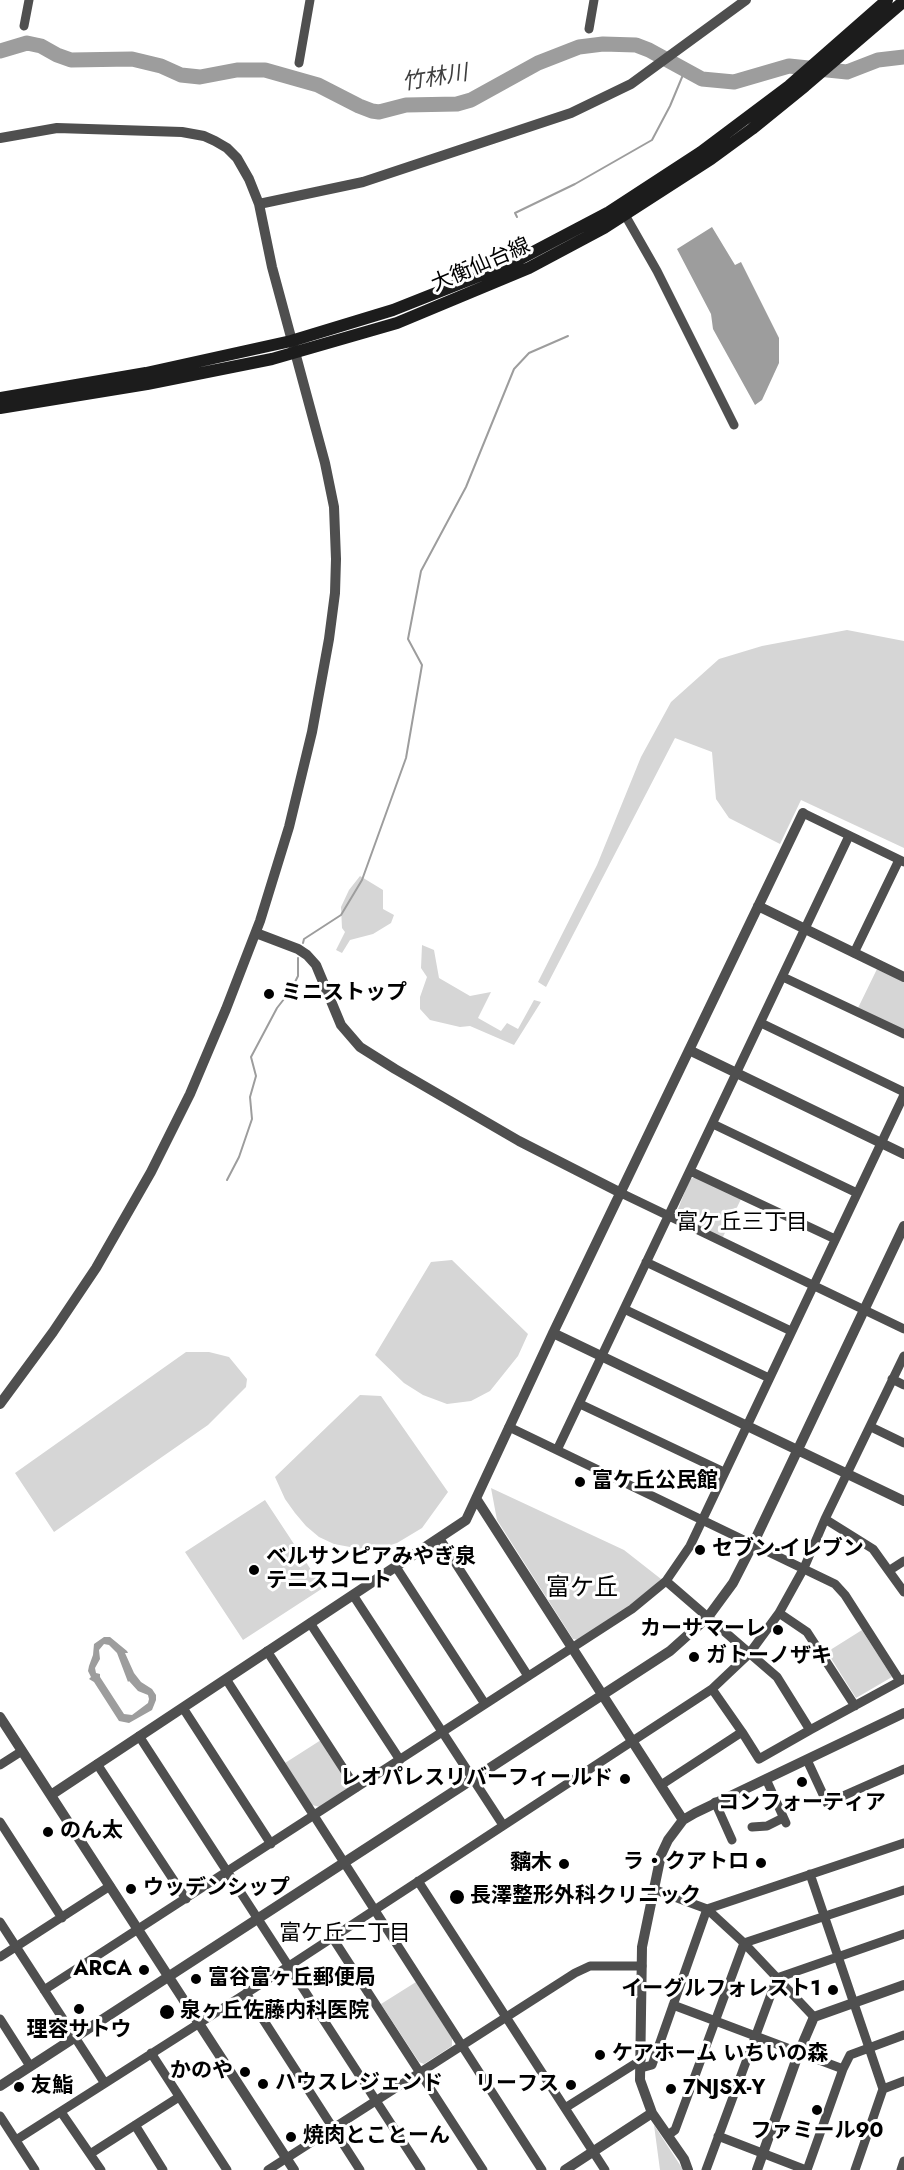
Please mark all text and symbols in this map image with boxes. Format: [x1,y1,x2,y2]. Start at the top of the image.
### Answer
water label: 竹林川 [400,61,470,97]
street label: 大衡仙台線 [428,234,534,298]
place label: ミニストップ [281,981,407,1007]
marker: ミニストップ [262,987,276,1001]
district label: 富ケ丘三丁目 [676,1211,808,1237]
place label: 富ケ丘公民館 [592,1469,718,1495]
marker: 富ケ丘公民館 [573,1475,587,1489]
place label: セブン-イレブン [712,1537,864,1563]
marker: セブン-イレブン [693,1543,707,1557]
place label: ベルサンピアみやぎ泉 テニスコート [266,1545,476,1595]
marker: ベルサンピアみやぎ泉 テニスコート [247,1563,261,1577]
district label: 富ケ丘 [546,1575,618,1603]
place label: カーサマーレ [640,1617,766,1643]
marker: カーサマーレ [771,1623,785,1637]
place label: ガトーノザキ [706,1644,832,1670]
marker: ガトーノザキ [687,1650,701,1664]
place label: レオパレスリバーフィールド [340,1766,613,1792]
marker: レオパレスリバーフィールド [618,1772,632,1786]
marker: コンフォーティア [795,1775,809,1789]
place label: コンフォーティア [718,1791,886,1817]
place label: のん太 [60,1819,123,1845]
marker: のん太 [41,1825,55,1839]
place label: ラ・クアトロ [623,1850,749,1876]
place label: 黐木 [510,1851,552,1877]
marker: ラ・クアトロ [754,1856,768,1870]
marker: 黐木 [557,1857,571,1871]
place label: ウッデンシップ [143,1876,290,1902]
marker: ウッデンシップ [124,1882,138,1896]
place label: 長澤整形外科クリニック [470,1884,701,1910]
marker: 長澤整形外科クリニック [448,1888,466,1906]
district label: 富ケ丘二丁目 [279,1922,411,1948]
place label: ARCA [73,1957,132,1983]
marker: ARCA [137,1963,151,1977]
place label: 富谷富ヶ丘郵便局 [208,1966,376,1992]
marker: 富谷富ヶ丘郵便局 [189,1972,203,1986]
place label: イーグルフォレスト1 [621,1977,821,2003]
marker: イーグルフォレスト1 [826,1983,840,1997]
place label: 泉ヶ丘佐藤内科医院 [180,1999,369,2025]
marker: 理容サトウ [72,2002,86,2016]
marker: 泉ヶ丘佐藤内科医院 [158,2003,176,2021]
place label: 理容サトウ [27,2018,131,2044]
place label: ケアホーム いちいの森 [612,2042,828,2068]
marker: ケアホーム いちいの森 [593,2048,607,2062]
place label: かのや [170,2059,233,2085]
marker: かのや [238,2065,252,2079]
place label: ハウスレジェンド [275,2071,443,2097]
place label: リーフス [475,2072,559,2098]
place label: 友鮨 [31,2074,73,2100]
place label: 7NJSX-Y [683,2076,765,2102]
marker: ハウスレジェンド [256,2077,270,2091]
marker: リーフス [564,2078,578,2092]
marker: 友鮨 [12,2080,26,2094]
marker: 7NJSX-Y [664,2082,678,2096]
marker: ファミール90 [810,2103,824,2117]
place label: ファミール90 [751,2119,883,2145]
place label: 焼肉とことーん [303,2124,450,2150]
marker: 焼肉とことーん [284,2130,298,2144]

